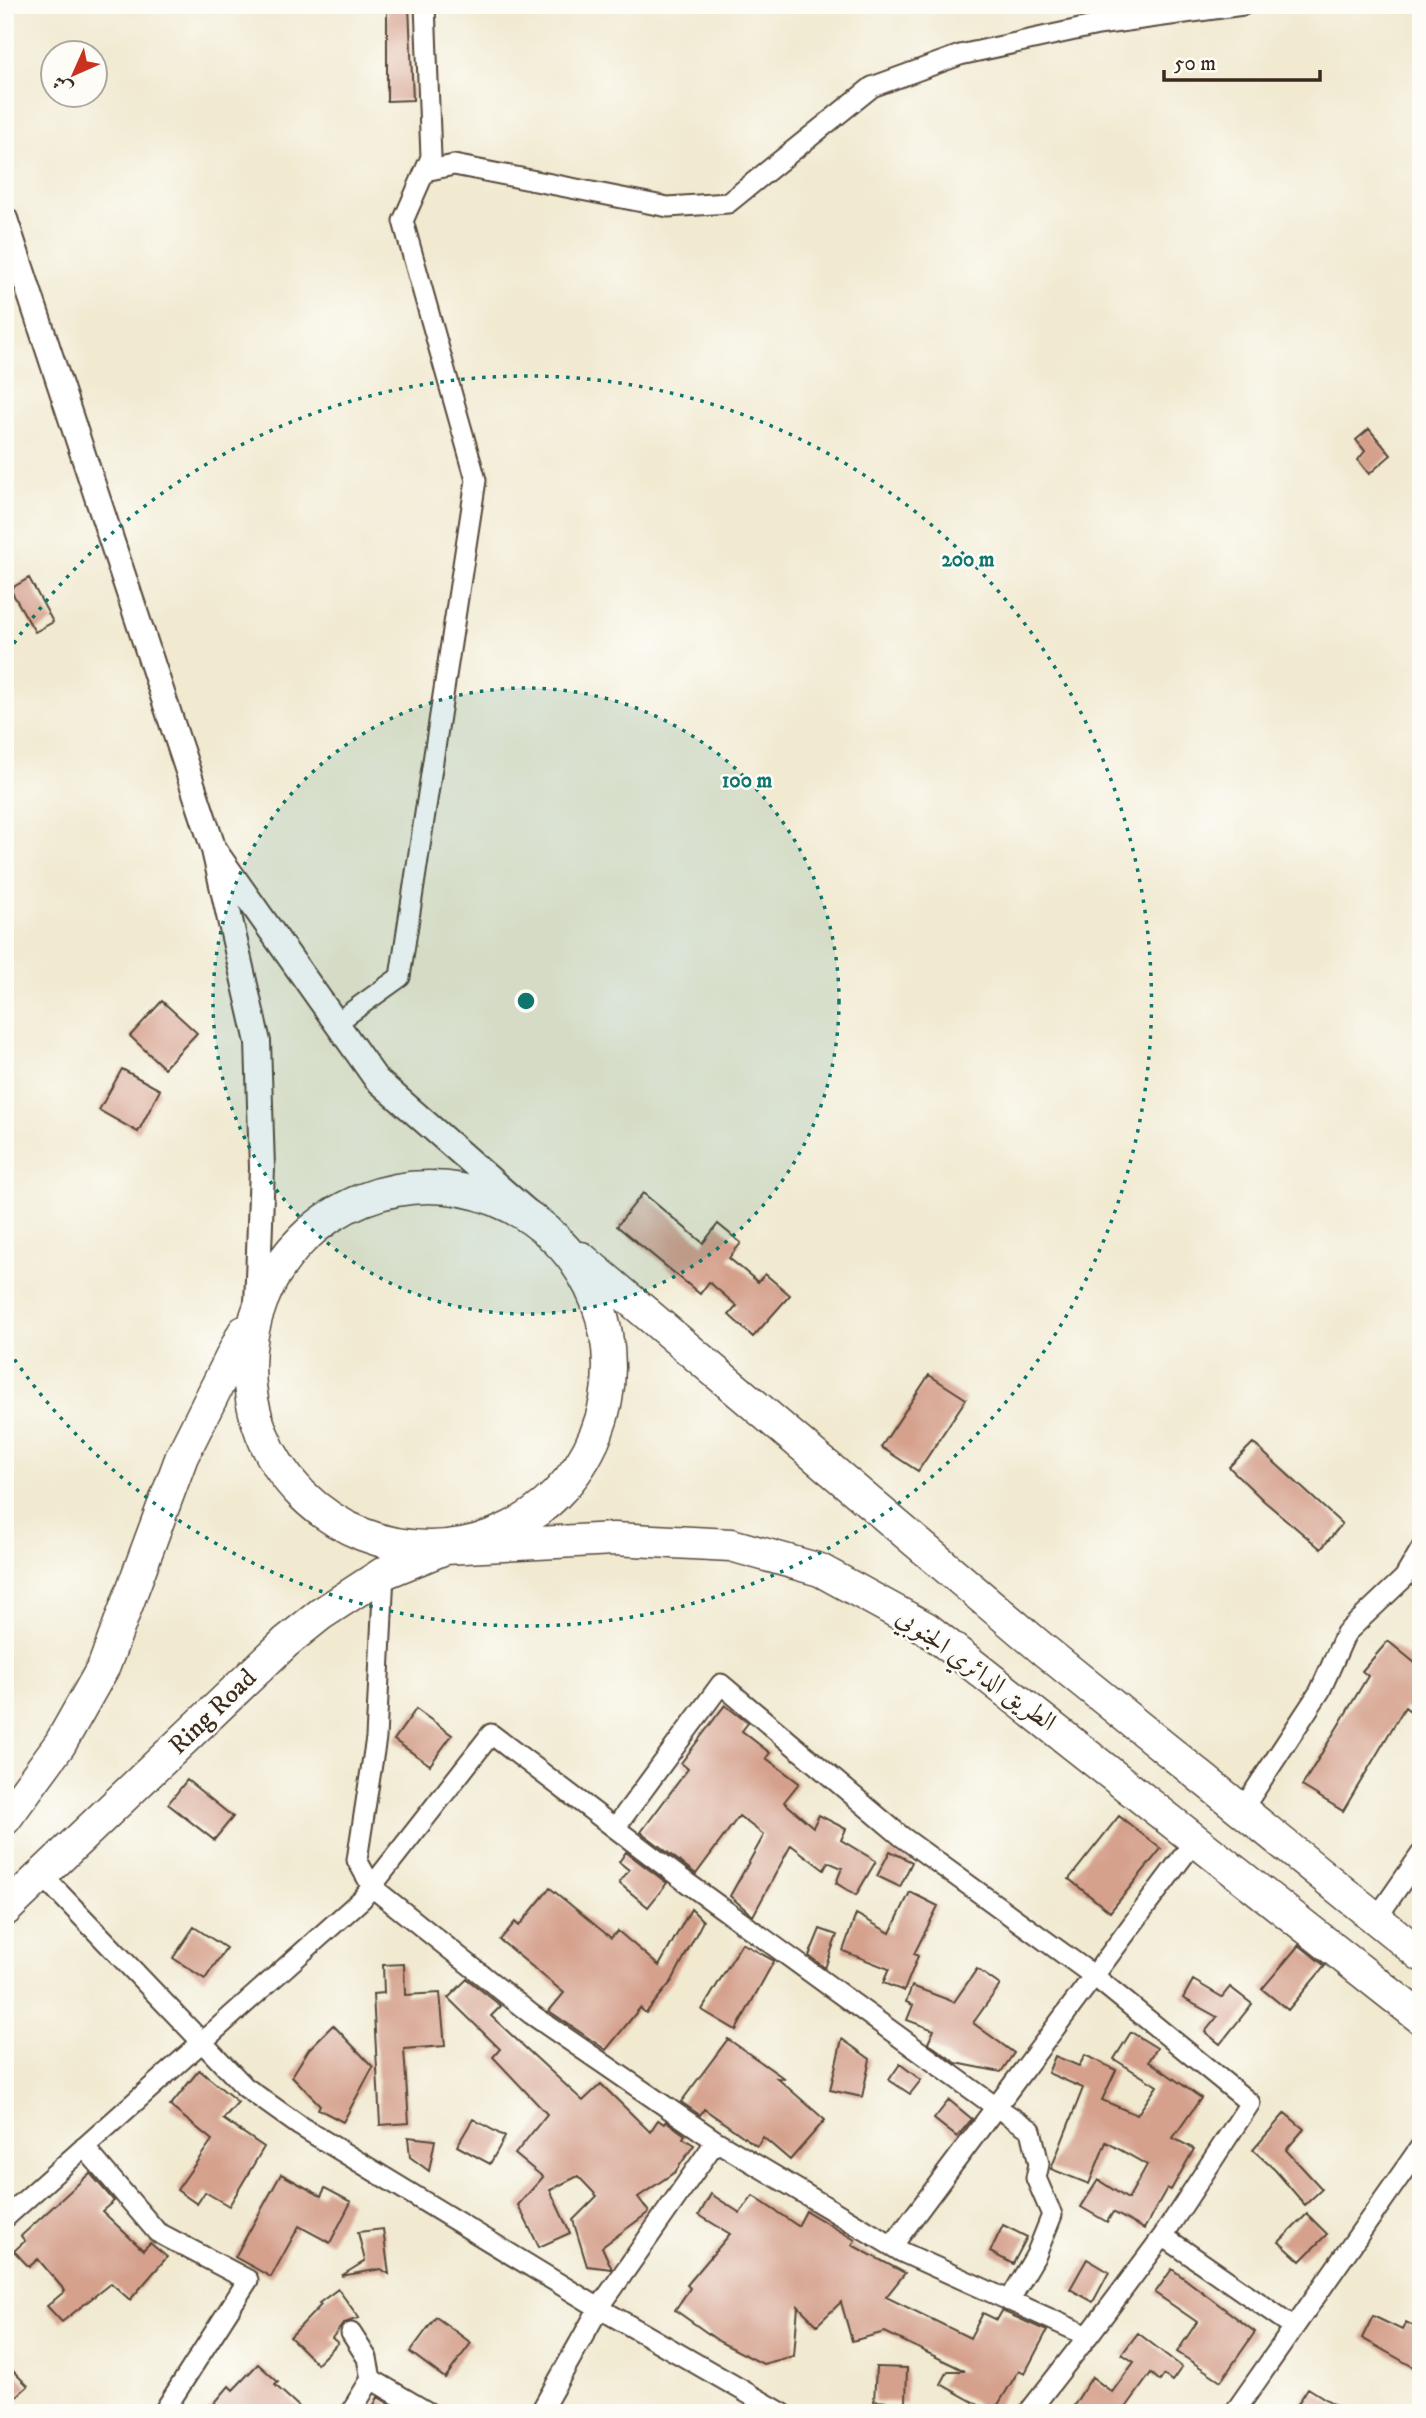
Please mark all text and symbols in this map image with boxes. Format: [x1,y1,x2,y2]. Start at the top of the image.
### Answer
north arrow [38,38,108,108]
scale bar [1164,38,1319,82]
text: 50 m [1174,51,1216,77]
text: ش [48,70,78,100]
text: 200 m [941,547,995,573]
text: 100 m [722,768,772,794]
centre of rings [514,989,538,1013]
street label: الطريق الدائري الجنوبي [887,1601,1063,1742]
street label: Ring Road [162,1662,264,1762]

